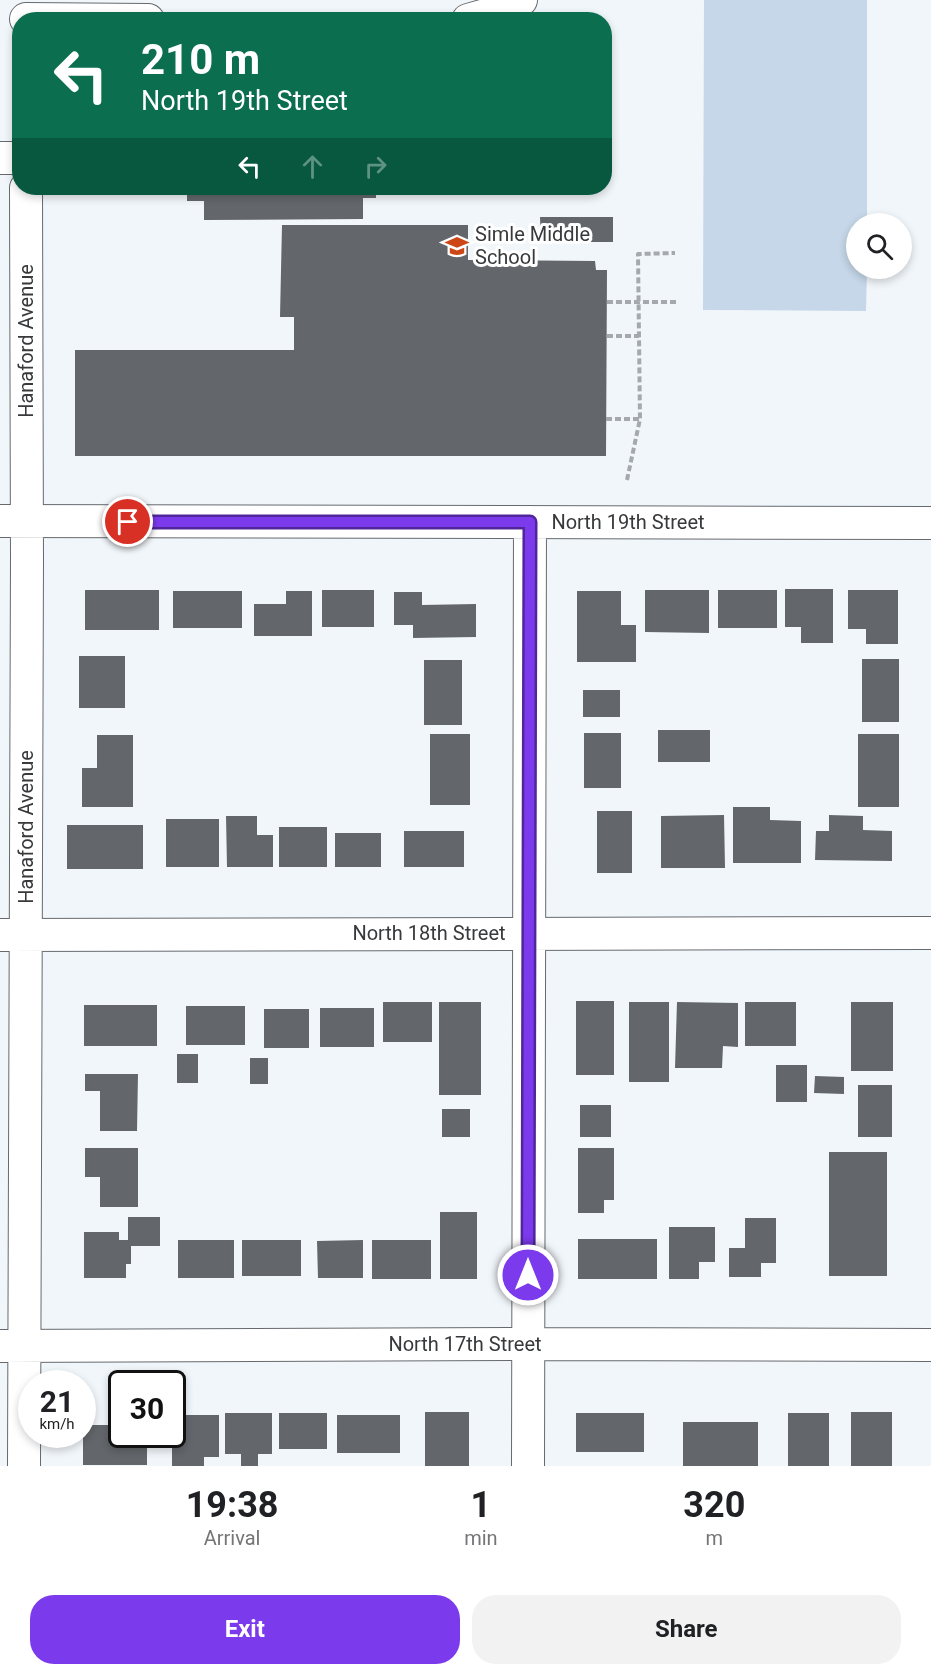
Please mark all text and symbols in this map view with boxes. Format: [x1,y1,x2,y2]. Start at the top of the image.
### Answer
text: 210 m [141,35,260,84]
icon: left [42,36,120,114]
text: North 19th Street [141,85,348,117]
icon: left [233,150,266,183]
icon: ahead [296,150,329,183]
icon: right [359,150,392,183]
map controls [846,213,912,279]
button: search [846,213,912,279]
place label: Simle Middle School [475,222,590,269]
school or university icon: Simle Middle School [444,233,470,259]
street label: Hanaford Avenue [14,264,38,418]
pin [102,496,153,547]
icon: arrive [111,505,144,538]
street label: North 19th Street [551,510,705,534]
street label: Hanaford Avenue [14,750,38,904]
street label: North 18th Street [352,921,506,945]
position arrow [496,1243,560,1307]
street label: North 17th Street [388,1332,542,1356]
speed limit sign: 30 [108,1370,186,1448]
text: 21 [40,1384,74,1419]
text: km/h [39,1415,75,1433]
text: 19:38 [186,1484,278,1526]
text: 1 [471,1484,491,1526]
text: 320 [683,1484,745,1526]
text: Arrival [204,1526,260,1550]
text: min [464,1526,498,1550]
text: m [706,1526,723,1550]
button: Exit [30,1595,460,1664]
button: Share [472,1595,901,1664]

